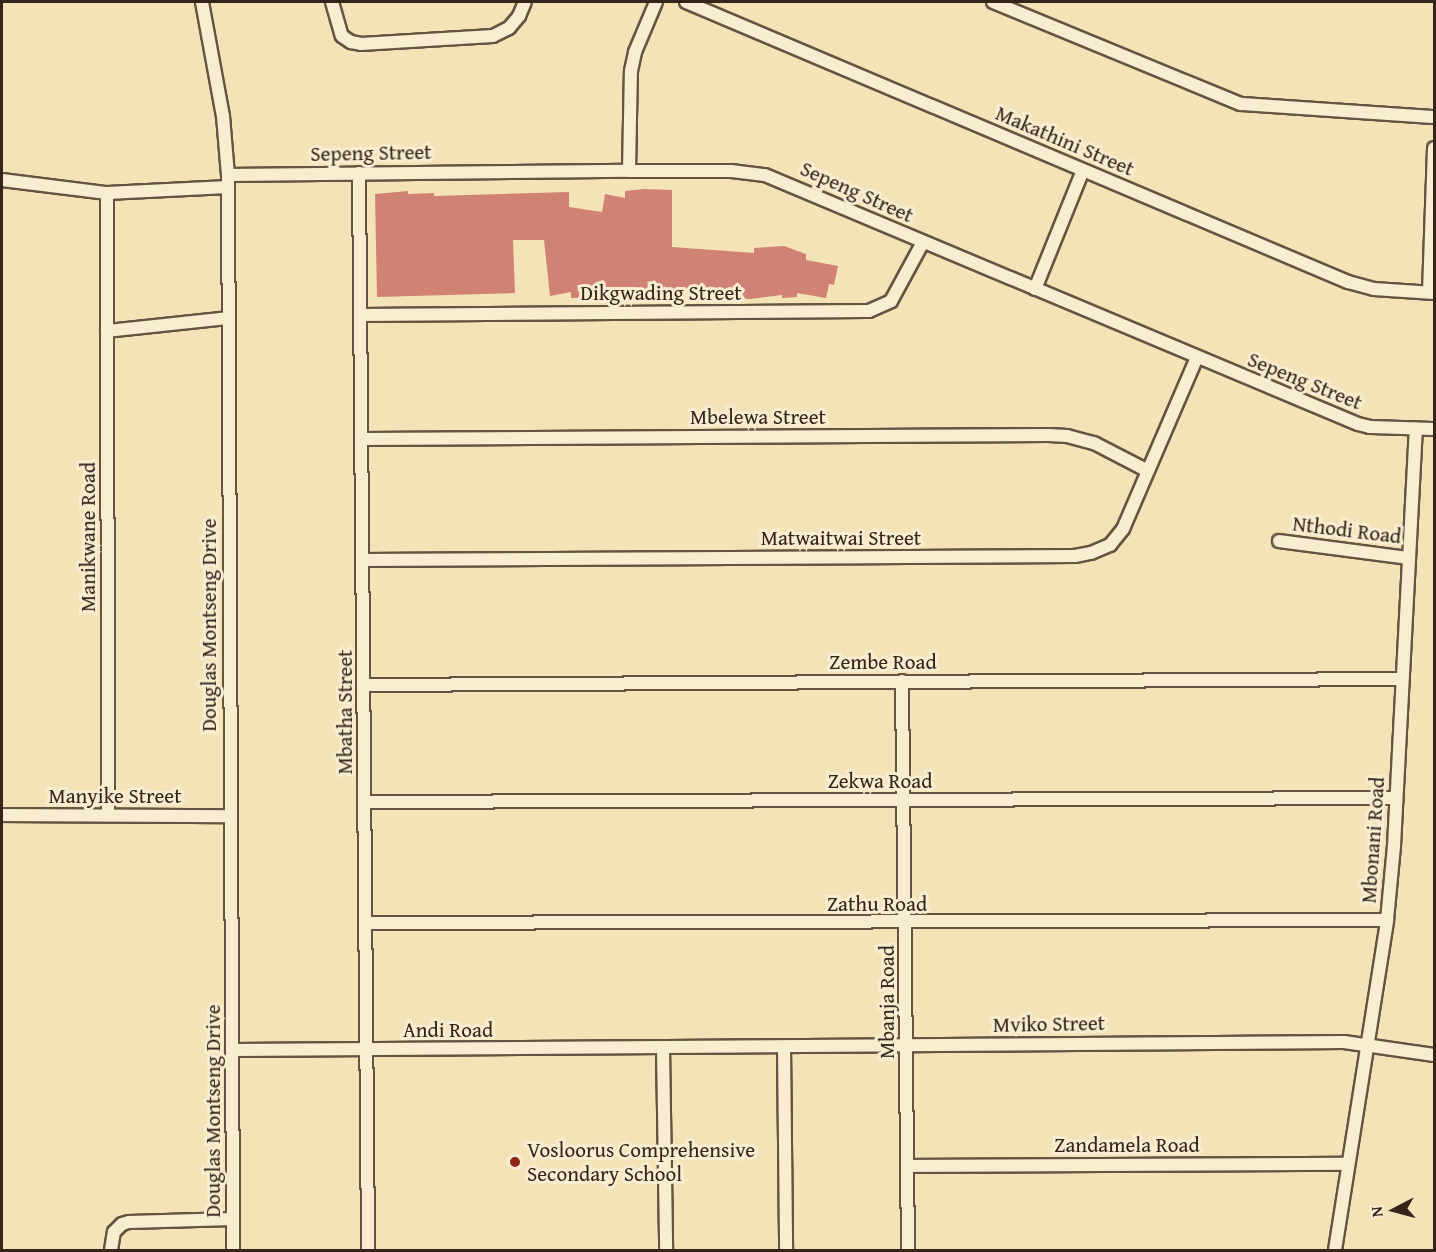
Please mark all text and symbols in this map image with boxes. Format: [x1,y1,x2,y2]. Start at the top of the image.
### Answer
street label: Makathini Street [992,100,1138,182]
street label: Sepeng Street [310,139,432,167]
street label: Sepeng Street [796,156,918,228]
street label: Dikgwading Street [580,280,742,306]
street label: Sepeng Street [1244,347,1366,415]
street label: Mbelewa Street [690,404,826,430]
street label: Manikwane Road [75,462,101,612]
street label: Nthodi Road [1291,511,1403,549]
street label: Douglas Montseng Drive [196,518,222,732]
street label: Matwaitwai Street [761,525,921,551]
street label: Zembe Road [829,649,937,675]
street label: Mbatha Street [332,650,358,774]
street label: Zekwa Road [828,768,932,794]
street label: Mbonani Road [1356,776,1390,904]
street label: Manyike Street [48,783,182,809]
street label: Zathu Road [827,891,927,917]
street label: Mbanja Road [874,945,900,1059]
street label: Douglas Montseng Drive [200,1004,226,1218]
street label: Mviko Street [993,1010,1105,1038]
street label: Andi Road [403,1017,493,1043]
street label: Zandamela Road [1054,1132,1200,1158]
place label: Vosloorus Comprehensive Secondary School [527,1137,755,1187]
marker: Vosloorus Comprehensive Secondary School [508,1155,522,1169]
north arrow [1364,1180,1424,1240]
text: N [1364,1205,1389,1218]

